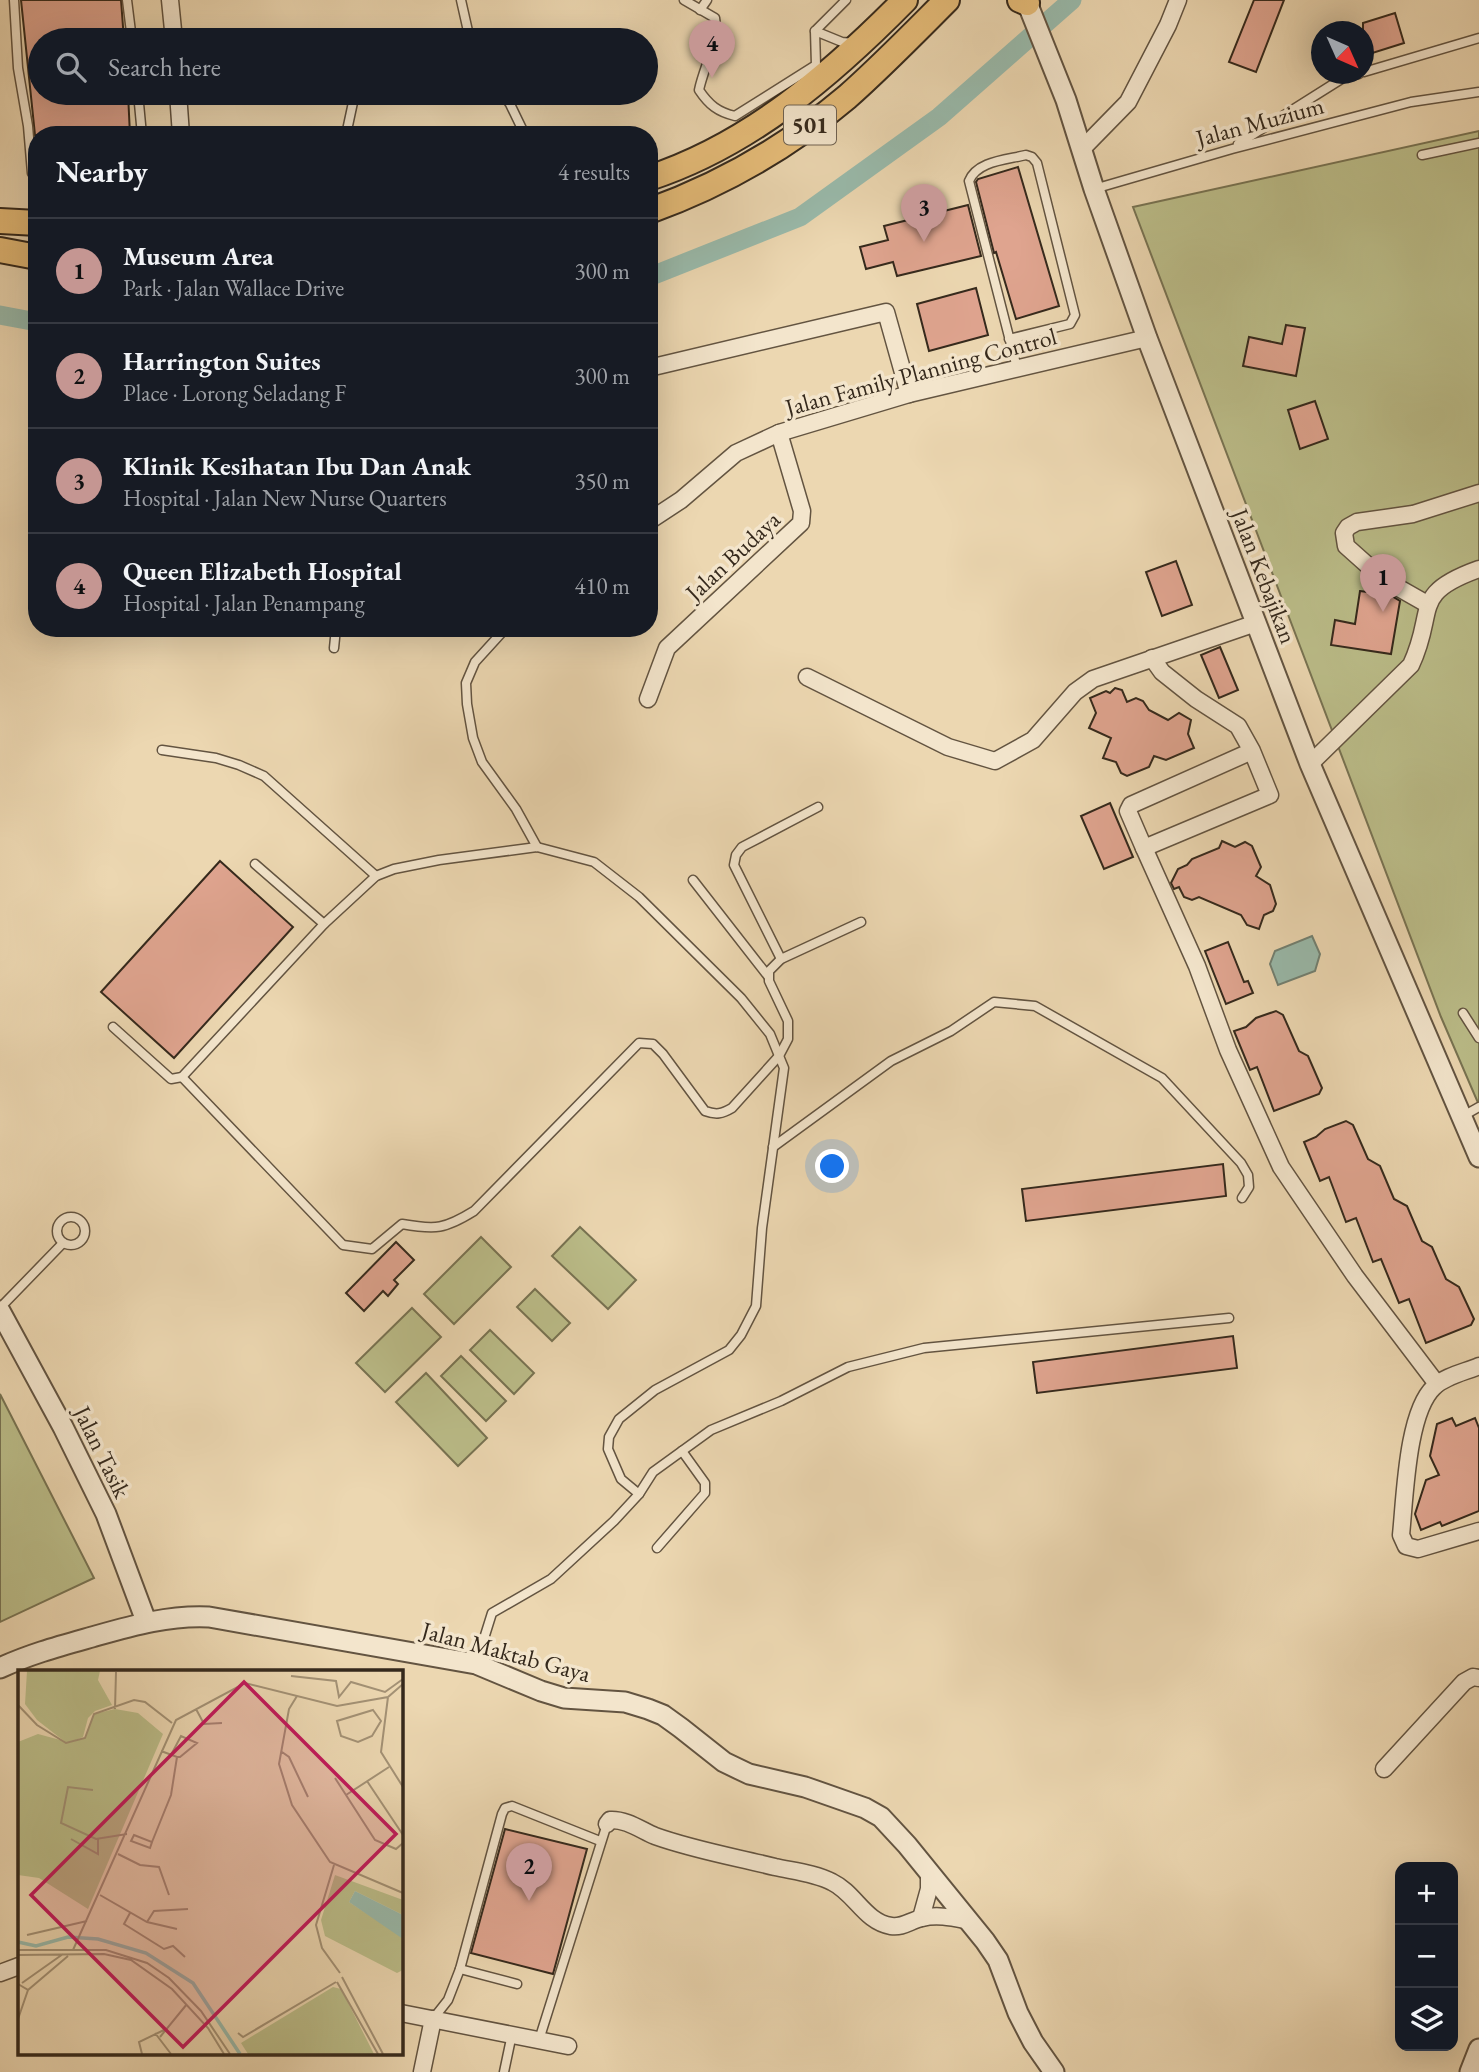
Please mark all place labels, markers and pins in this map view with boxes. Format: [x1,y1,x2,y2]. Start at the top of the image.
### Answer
pin: 4 [689,20,735,78]
pin: 3 [901,184,947,242]
pin: 1 [1360,554,1406,612]
pin: 2 [506,1843,552,1901]

